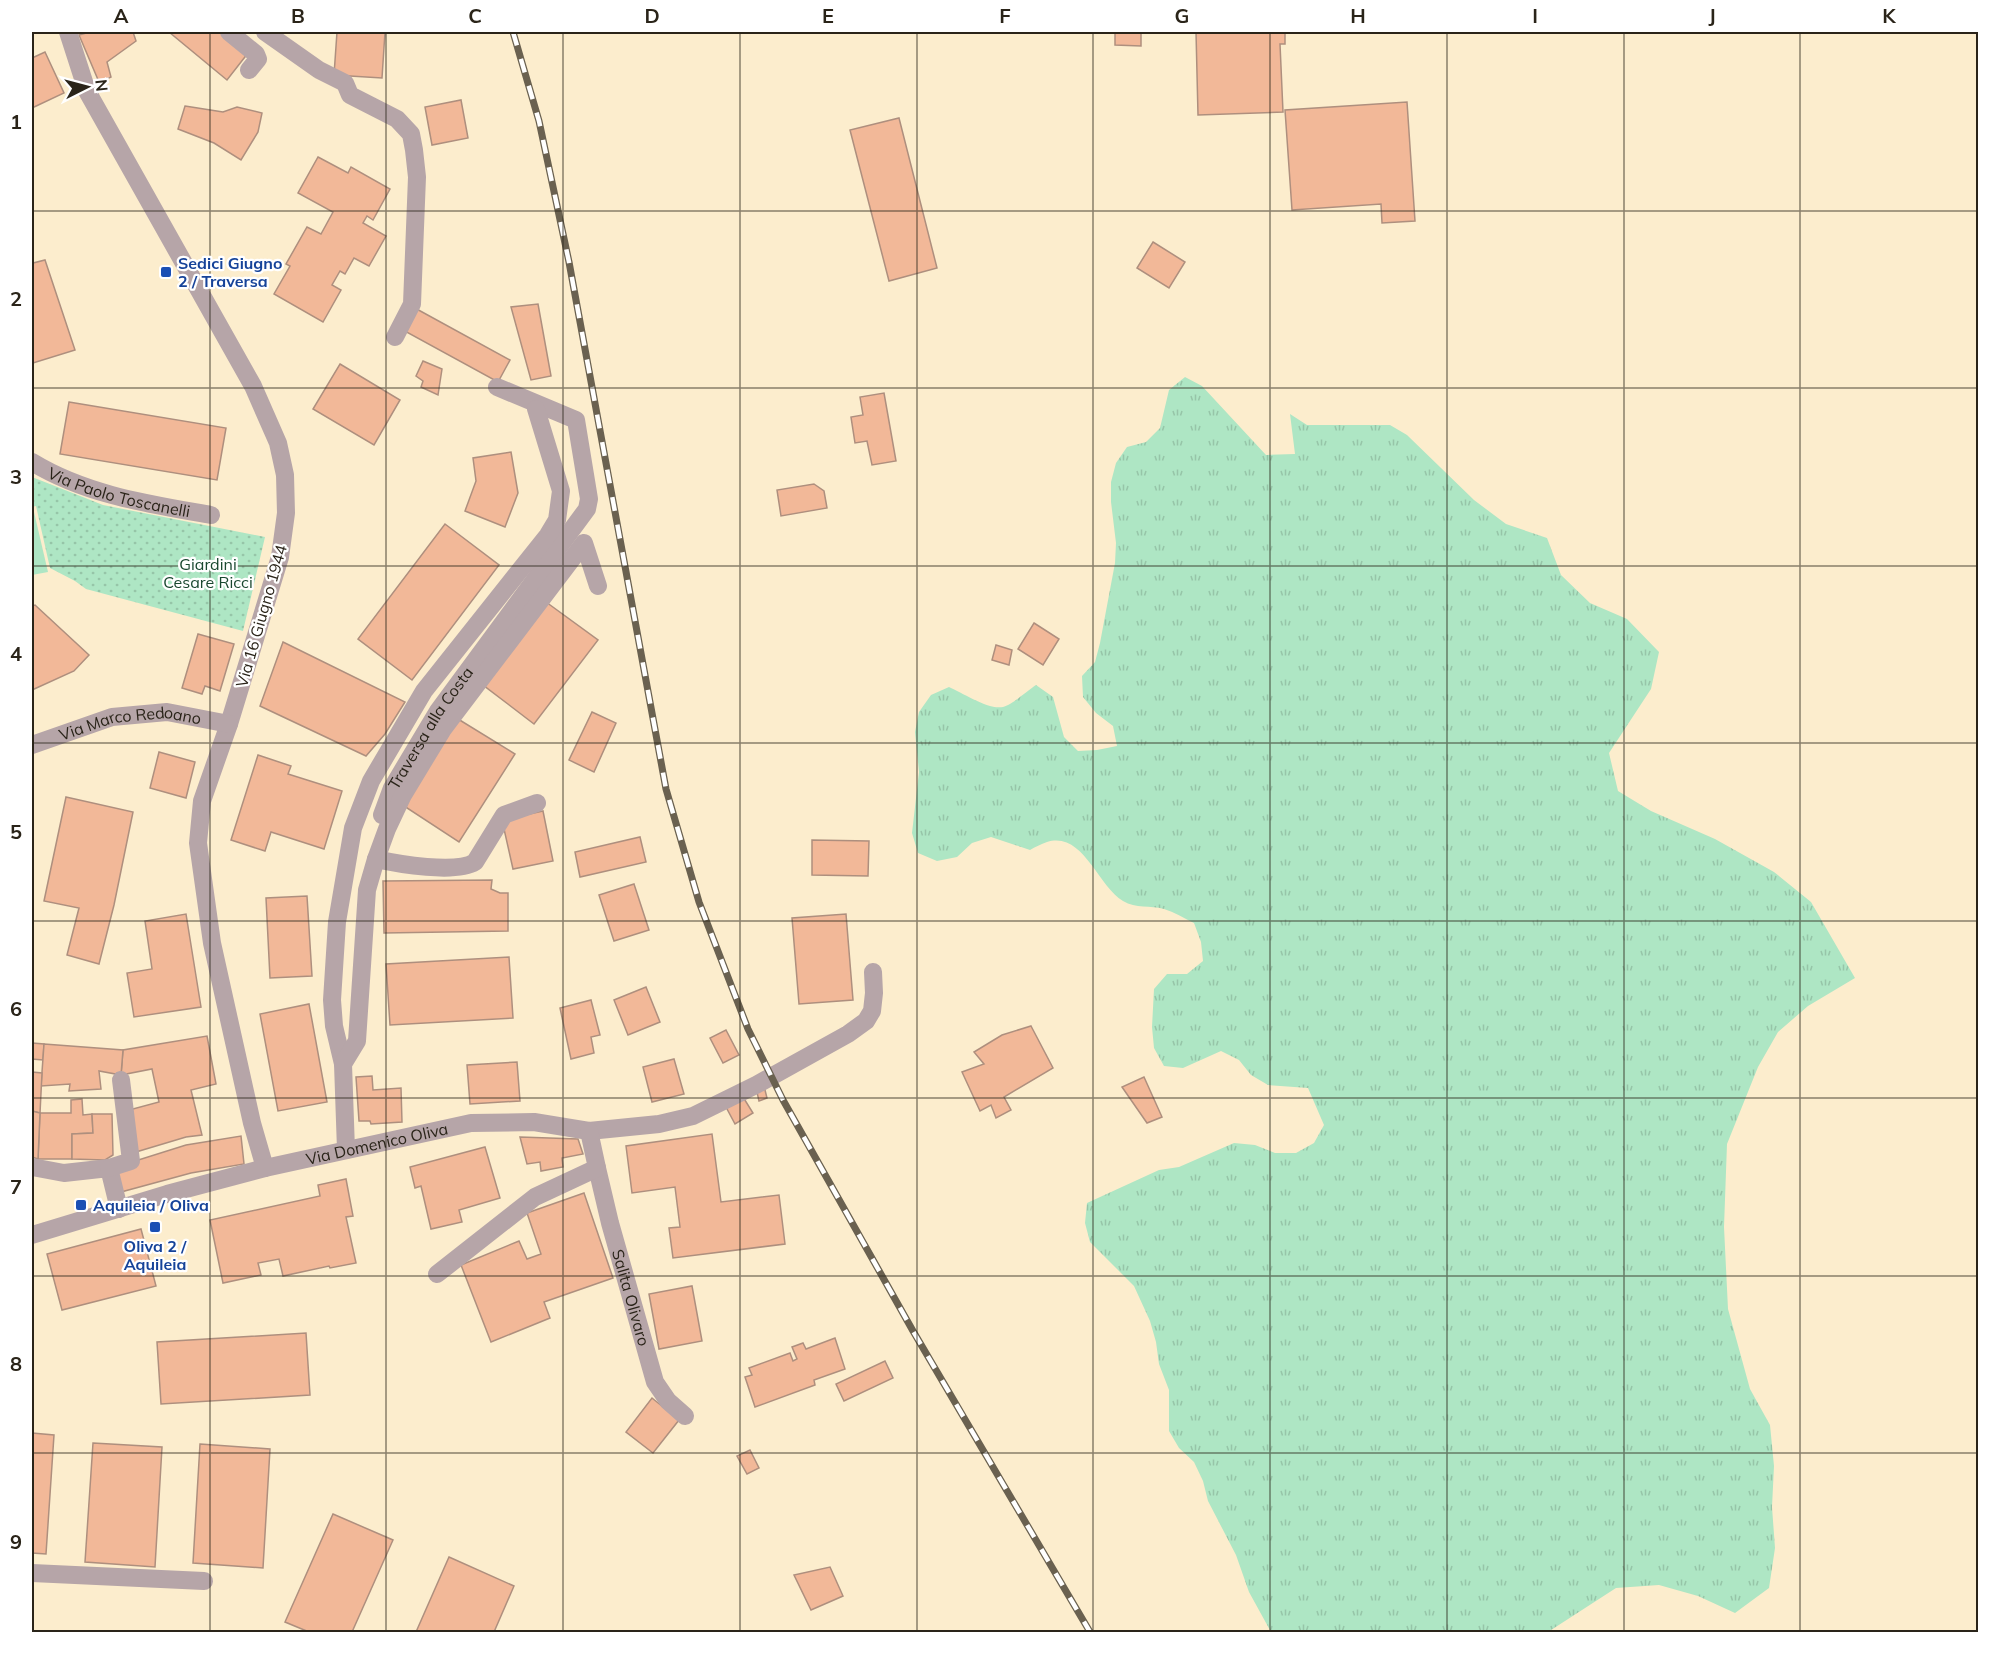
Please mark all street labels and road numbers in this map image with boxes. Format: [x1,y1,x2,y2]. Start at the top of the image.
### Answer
street label: Via Paolo Toscanelli [45,462,192,521]
street label: Via 16 Giugno 1944 [231,542,291,690]
street label: Traversa alla Costa [384,663,477,793]
street label: Via Marco Redoano [56,702,203,745]
street label: Via Domenico Oliva [304,1118,450,1169]
street label: Salita Olivaro [608,1247,654,1348]

